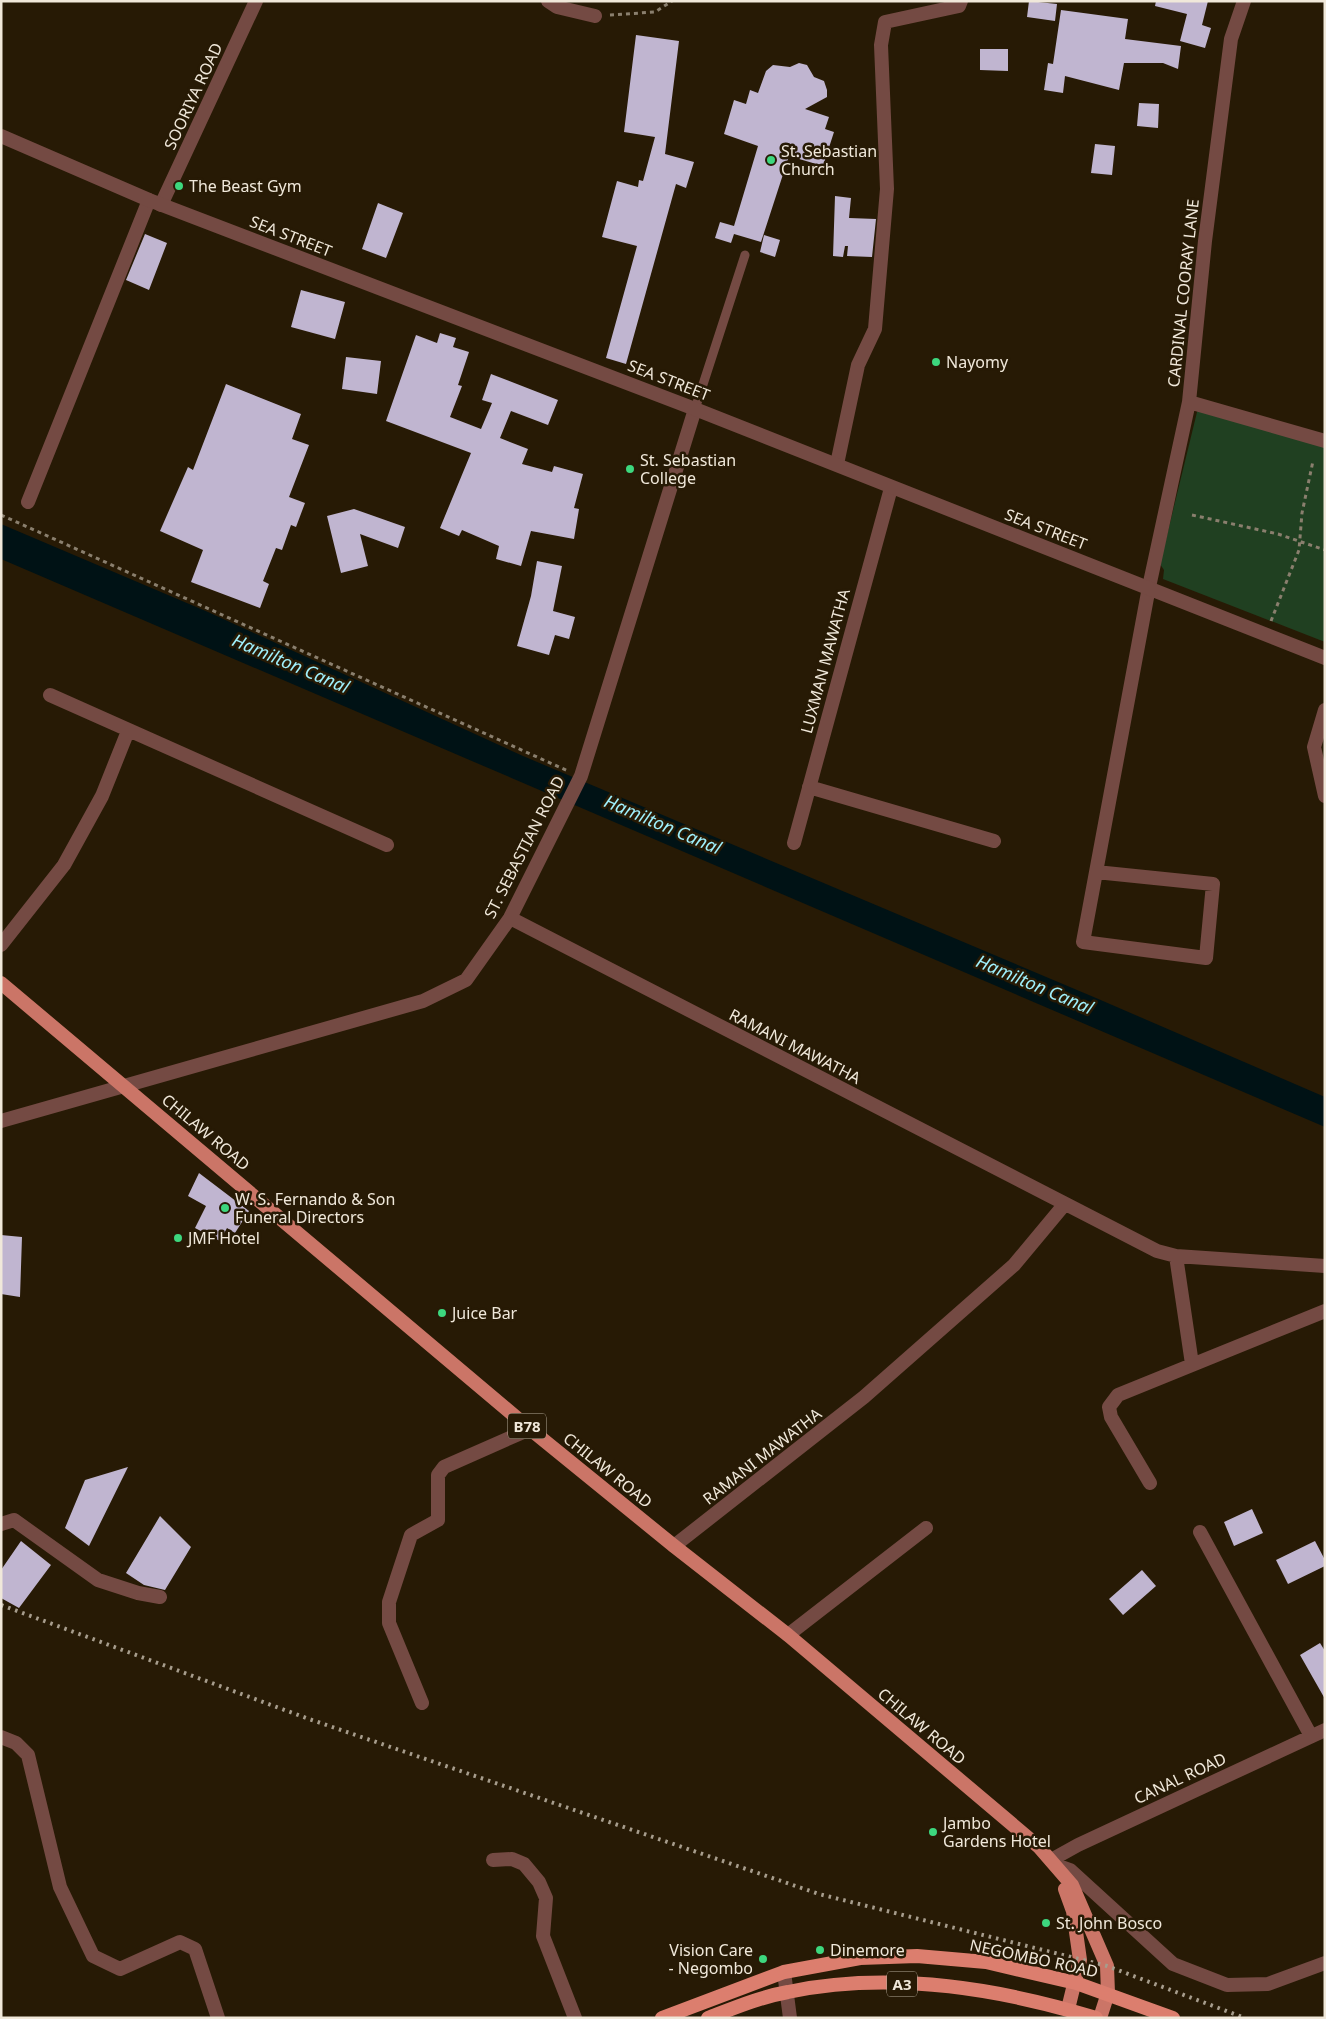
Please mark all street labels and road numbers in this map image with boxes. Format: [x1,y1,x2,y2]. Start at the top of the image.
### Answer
street label: SOORIYA ROAD [159,39,227,153]
street label: CARDINAL COORAY LANE [1162,198,1204,388]
street label: SEA STREET [247,210,335,262]
street label: SEA STREET [625,354,713,406]
street label: SEA STREET [1002,503,1090,555]
street label: LUXMAN MAWATHA [795,586,855,736]
street label: ST. SEBASTIAN ROAD [479,772,569,922]
street label: RAMANI MAWATHA [725,1003,865,1089]
street label: CHILAW ROAD [157,1089,255,1175]
street label: RAMANI MAWATHA [698,1402,827,1509]
road number: B78 [508,1414,546,1438]
street label: CHILAW ROAD [559,1427,657,1513]
street label: CHILAW ROAD [873,1683,971,1769]
street label: CANAL ROAD [1130,1747,1230,1809]
street label: NEGOMBO ROAD [968,1934,1100,1982]
road number: A3 [887,1972,917,1996]

